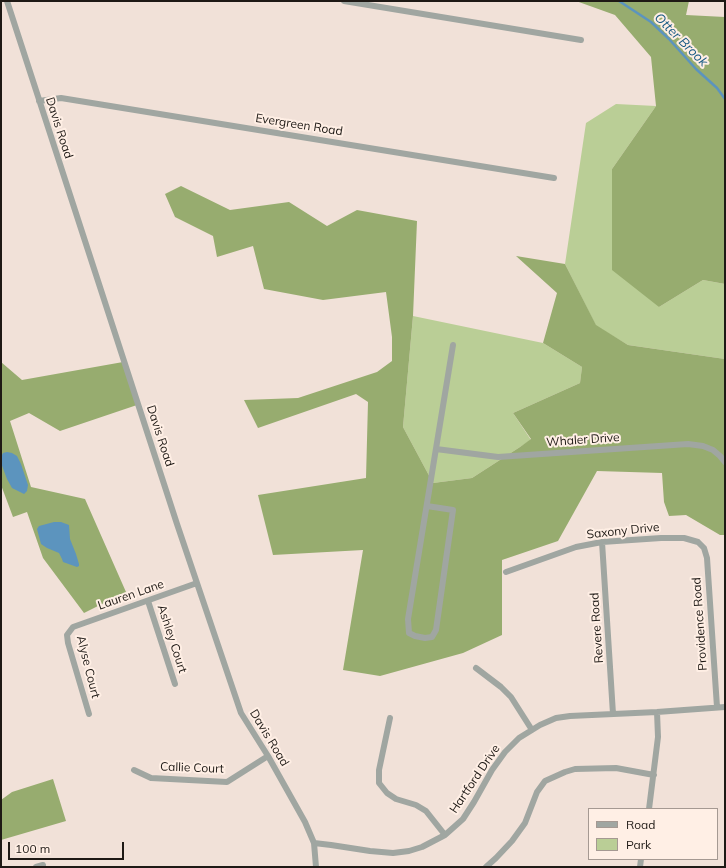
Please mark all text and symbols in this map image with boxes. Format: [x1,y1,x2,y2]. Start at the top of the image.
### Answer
water label: Otter Brook [651,10,711,70]
street label: Davis Road [42,95,76,161]
street label: Evergreen Road [254,111,344,139]
street label: Davis Road [143,403,177,469]
street label: Whaler Drive [546,430,620,450]
street label: Saxony Drive [586,520,660,542]
street label: Lauren Lane [96,577,166,613]
street label: Providence Road [690,577,710,671]
street label: Revere Road [587,592,607,664]
street label: Ashley Court [154,603,190,675]
street label: Alyse Court [73,634,103,700]
street label: Davis Road [246,707,292,769]
street label: Hartford Drive [447,742,503,816]
street label: Callie Court [160,760,224,776]
legend [588,808,718,860]
text: Road [626,817,655,832]
scale bar [10,834,126,860]
text: Park [626,837,651,852]
text: 100 m [15,841,50,856]

